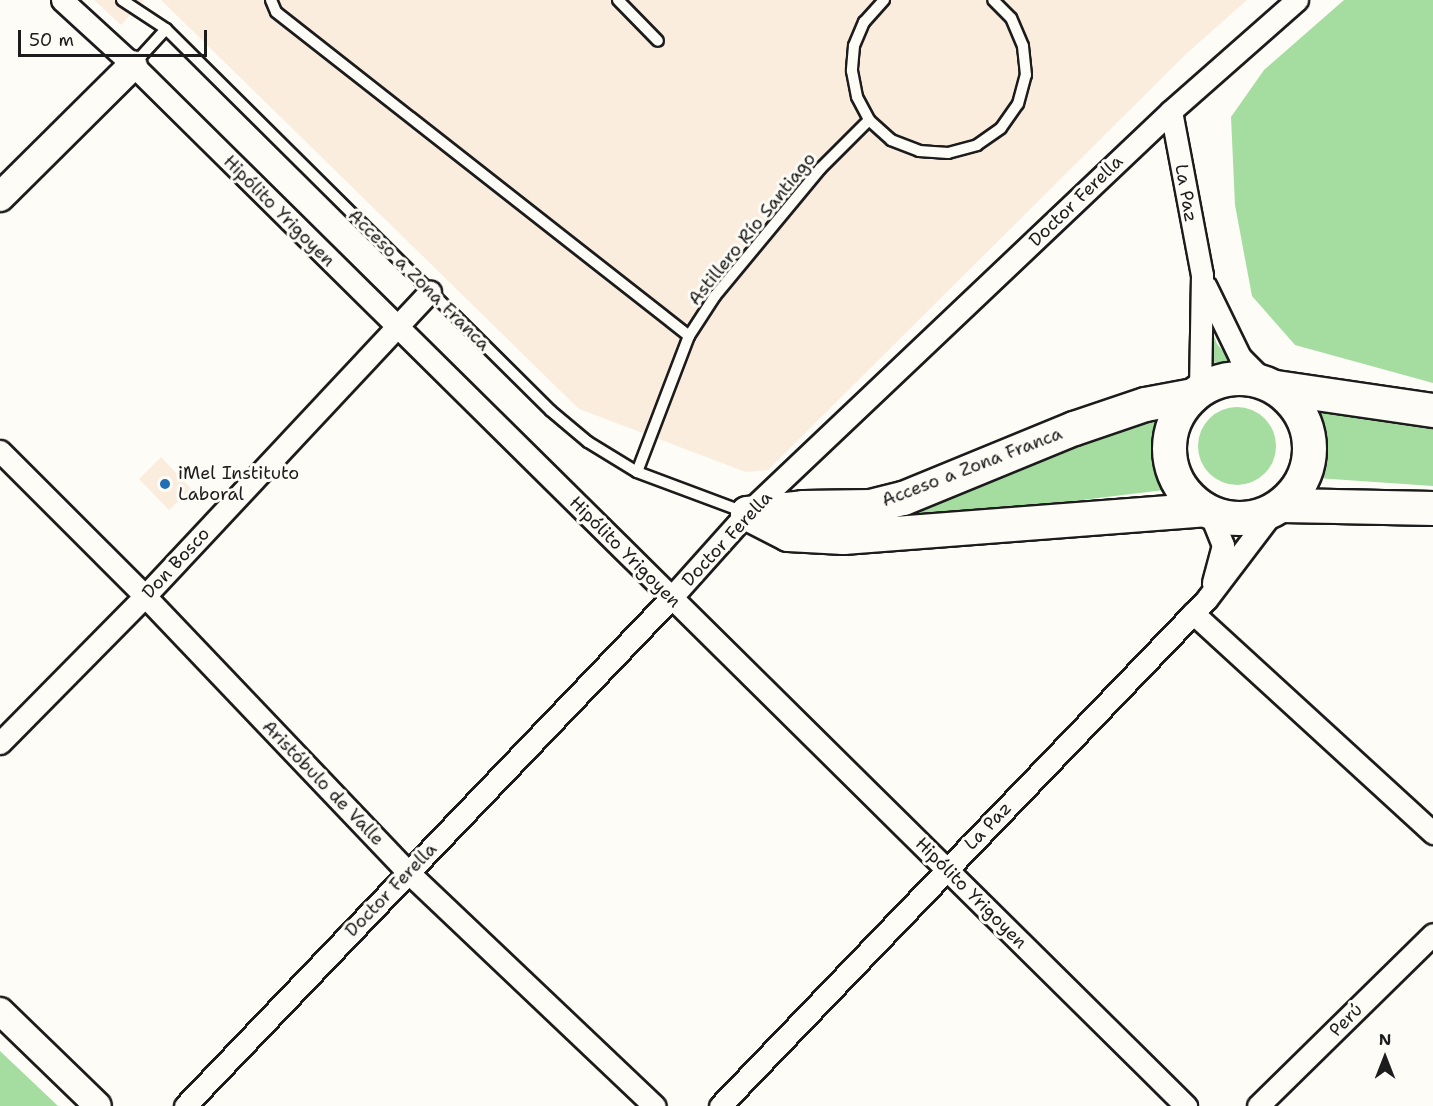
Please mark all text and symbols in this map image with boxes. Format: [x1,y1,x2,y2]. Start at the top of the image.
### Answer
scale bar [21,18,210,56]
text: 50 m [29,28,74,52]
street label: Astillero Río Santiago [684,148,820,310]
street label: Hipólito Yrigoyen [219,151,339,271]
street label: Doctor Ferella [1025,151,1127,251]
street label: La Paz [1170,162,1202,224]
street label: Acceso a Zona Franca [344,205,494,355]
street label: Acceso a Zona Franca [879,423,1065,511]
place label: iMel Instituto Laboral [178,463,299,506]
marker: iMel Instituto Laboral [156,475,174,493]
street label: Doctor Ferella [677,487,777,591]
street label: Hipólito Yrigoyen [565,492,685,612]
street label: Don Bosco [138,523,214,603]
street label: Aristóbulo de Valle [258,716,388,850]
street label: La Paz [960,797,1016,855]
street label: Hipólito Yrigoyen [911,833,1031,953]
street label: Doctor Ferella [341,839,441,941]
street label: Perú [1325,999,1367,1041]
north arrow [1355,1028,1415,1088]
text: N [1379,1029,1391,1050]

